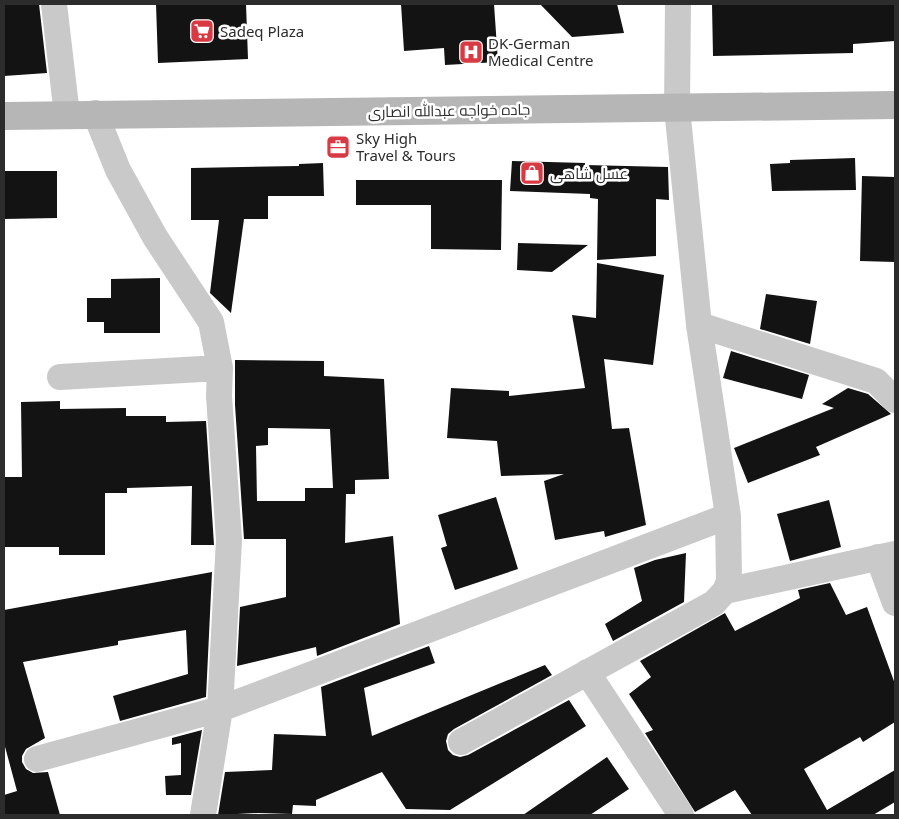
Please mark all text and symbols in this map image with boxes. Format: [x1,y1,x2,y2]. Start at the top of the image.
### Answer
supermarket icon: Sadeq Plaza [189,18,215,44]
place label: Sadeq Plaza [220,21,304,41]
place label: DK-German Medical Centre [488,33,594,70]
hospital icon: DK-German Medical Centre [458,39,484,65]
street label: جاده خواجه عبدالله انصاری [368,99,530,122]
place label: Sky High Travel & Tours [356,128,456,165]
office icon: Sky High Travel & Tours [325,134,351,160]
shop icon: عسل شاهی [519,160,545,186]
place label: عسل شاهی [550,163,628,184]

